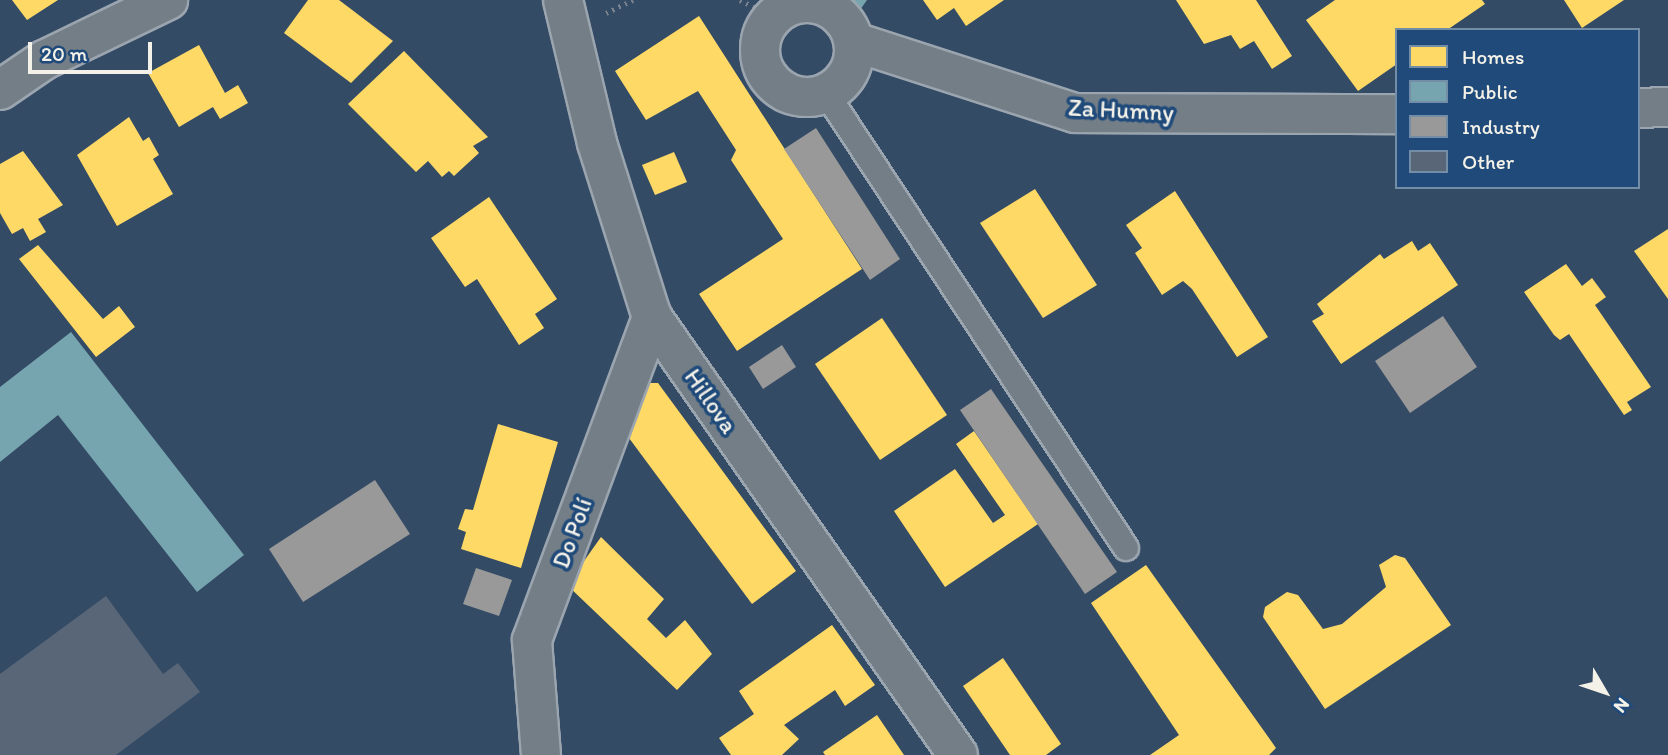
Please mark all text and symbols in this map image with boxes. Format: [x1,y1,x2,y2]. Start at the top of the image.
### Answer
scale bar [32,28,156,72]
legend [1395,28,1640,189]
text: 20 m [41,41,87,66]
text: Homes [1462,44,1524,69]
text: Public [1462,79,1518,104]
street label: Za Humny [1067,93,1175,127]
text: Industry [1462,114,1540,139]
text: Other [1462,149,1514,174]
street label: Hillova [679,363,743,439]
street label: Do Polí [546,494,598,572]
north arrow [1570,657,1640,727]
text: N [1609,693,1635,718]

